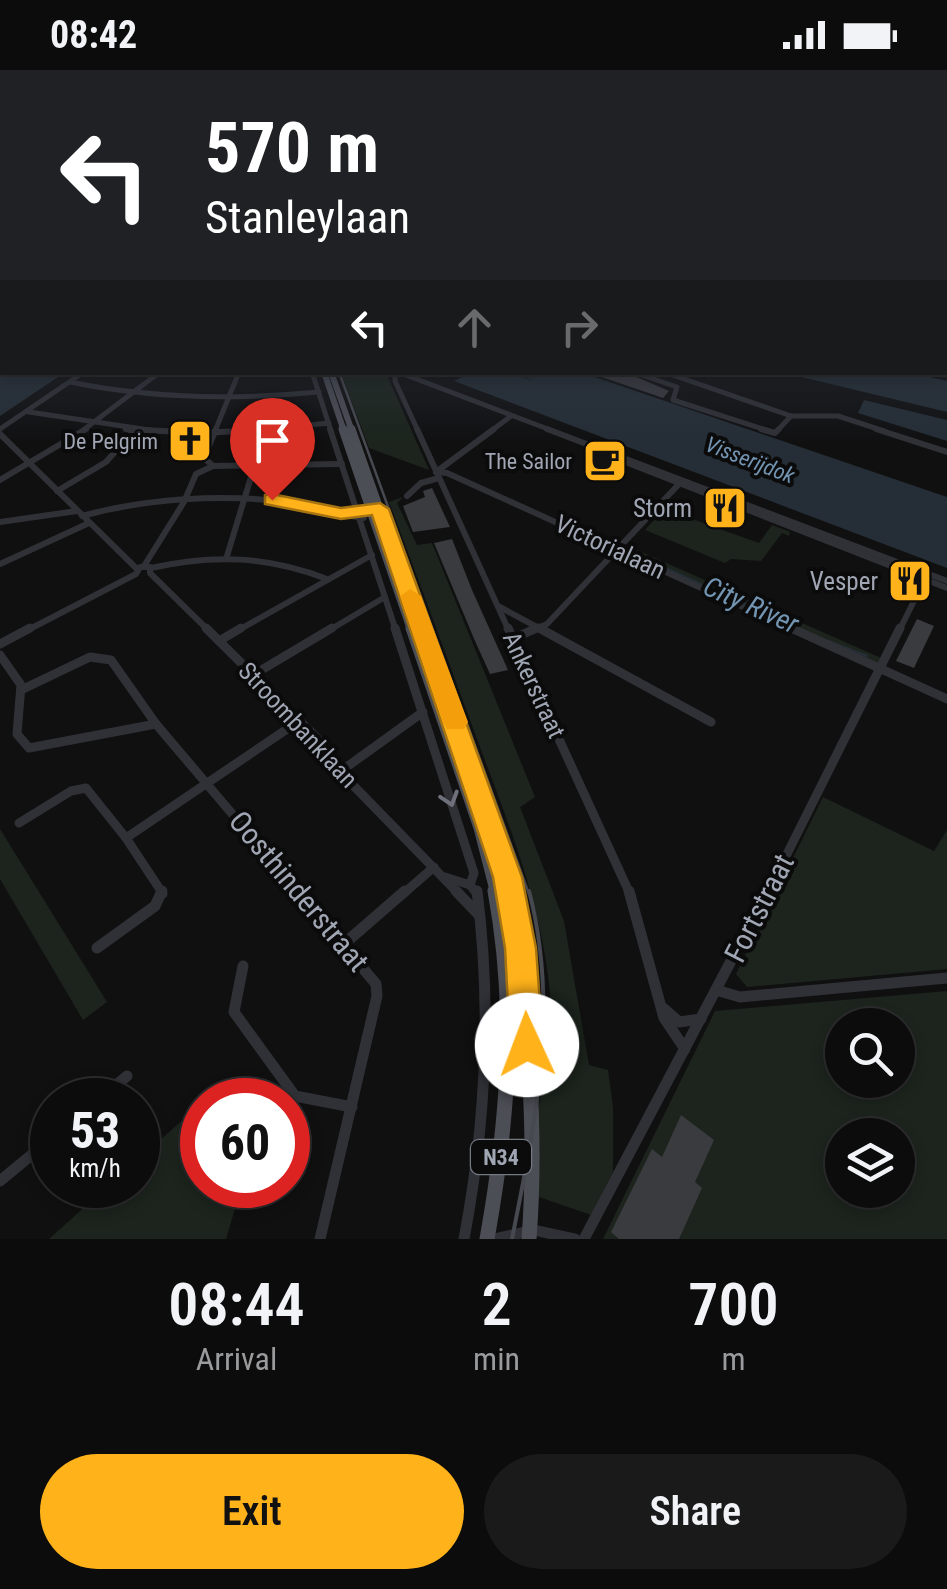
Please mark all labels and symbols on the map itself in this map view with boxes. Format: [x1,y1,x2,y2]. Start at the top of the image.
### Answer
pin [230,398,315,501]
church icon: De Pelgrim [167,418,213,464]
place label: De Pelgrim [64,429,158,454]
water label: Visserijdok [702,432,798,489]
cafe icon: The Sailor [582,438,628,484]
place label: The Sailor [485,449,572,474]
restaurant icon: Storm [702,485,748,531]
place label: Storm [633,494,692,523]
street label: Victorialaan [550,509,670,585]
restaurant icon: Vesper [887,558,933,604]
place label: Vesper [810,567,878,596]
water label: City River [698,570,804,641]
street label: Ankerstraat [497,627,571,743]
street label: Stroombanklaan [232,656,364,794]
one-way arrow [438,789,459,806]
street label: Oosthinderstraat [222,804,376,978]
street label: Fortstraat [717,848,801,968]
position arrow [475,993,579,1097]
speed limit sign: 60 [180,1078,310,1208]
road number: N34 [471,1140,531,1174]

